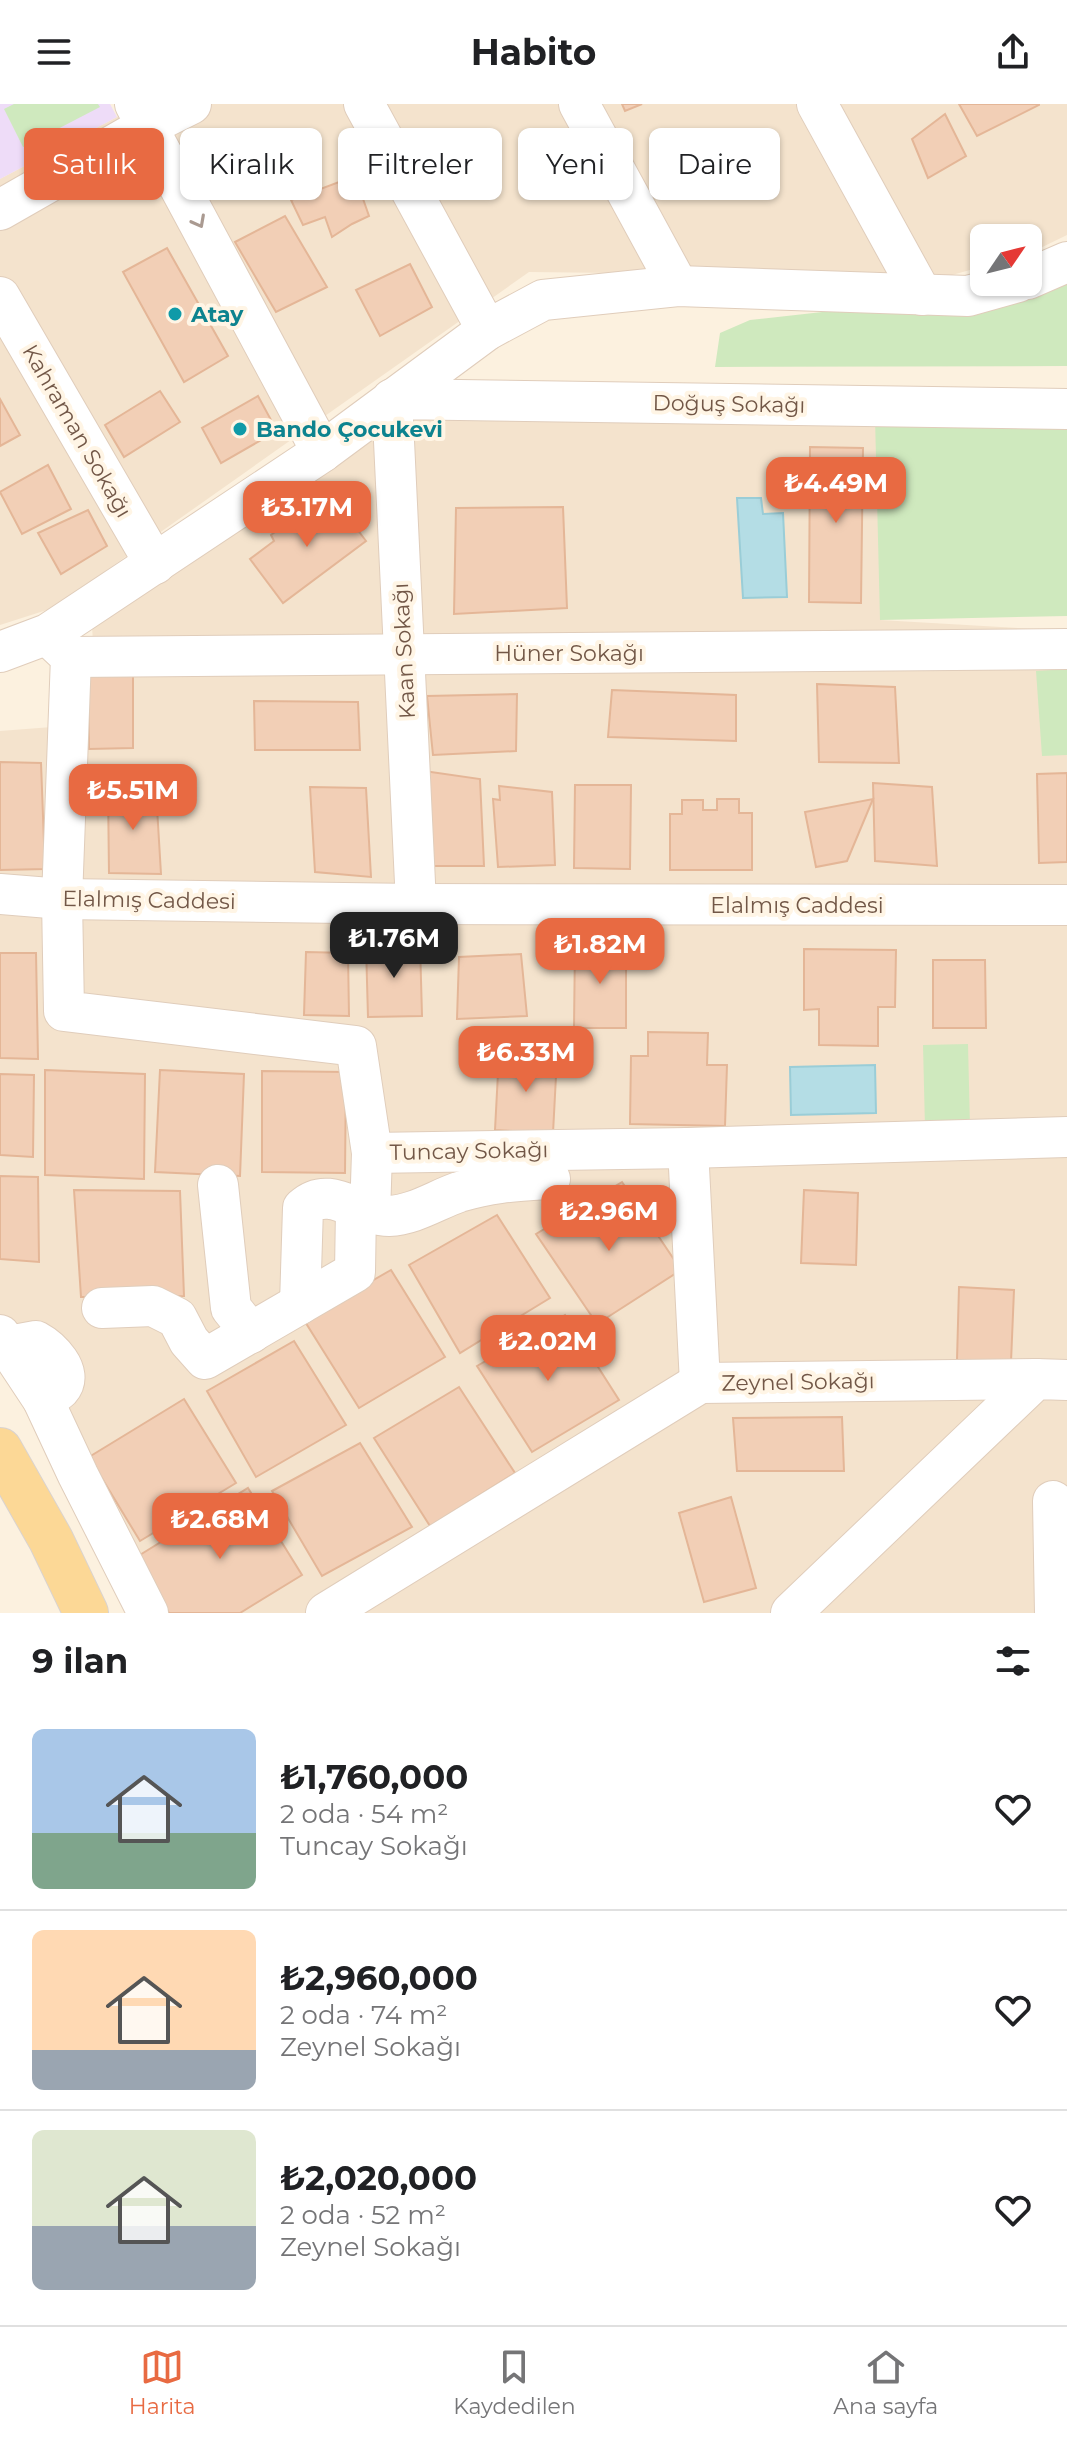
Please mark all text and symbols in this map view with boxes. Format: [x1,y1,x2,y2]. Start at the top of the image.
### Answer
icon: menu [32,30,76,74]
text: Habito [471,30,596,74]
icon: share [991,30,1035,74]
chip: Satılık [24,128,164,200]
chip: Kiralık [180,128,322,200]
chip: Filtreler [338,128,502,200]
chip: Yeni [518,128,633,200]
chip: Daire [649,128,780,200]
one-way arrow [189,214,204,228]
north arrow [970,224,1042,296]
map controls [970,224,1042,296]
place label: Atay [190,301,244,328]
marker: Atay [166,305,184,323]
street label: Kahraman Sokağı [16,340,138,522]
street label: Doğuş Sokağı [652,389,806,419]
place label: Bando Çocukevi [256,416,443,443]
marker: Bando Çocukevi [231,420,249,438]
pin: ₺4.49M [771,457,901,525]
text: ₺4.49M [784,467,888,499]
pin: ₺3.17M [242,481,372,549]
text: ₺3.17M [261,491,353,523]
street label: Kaan Sokağı [387,582,421,720]
street label: Hüner Sokağı [494,640,644,667]
pin: ₺5.51M [68,764,198,832]
text: ₺5.51M [87,774,179,806]
street label: Elalmış Caddesi [62,885,236,915]
street label: Elalmış Caddesi [710,892,884,919]
pin: ₺1.76M [329,912,459,980]
pin: ₺1.82M [535,918,665,986]
text: ₺1.76M [348,922,440,954]
text: ₺1.82M [553,928,647,960]
pin: ₺6.33M [461,1026,591,1094]
text: ₺6.33M [477,1036,575,1068]
street label: Tuncay Sokağı [389,1136,549,1166]
pin: ₺2.96M [544,1185,674,1253]
text: ₺2.96M [559,1195,659,1227]
pin: ₺2.02M [483,1315,613,1383]
text: ₺2.02M [499,1325,597,1357]
street label: Zeynel Sokağı [721,1367,875,1397]
pin: ₺2.68M [155,1493,285,1561]
text: ₺2.68M [170,1503,270,1535]
icon: filters [991,1639,1035,1683]
text: 9 ilan [32,1640,128,1682]
text: ₺1,760,000 [280,1756,468,1798]
icon: home [96,1761,192,1857]
icon: heart [991,1787,1035,1831]
text: 2 oda · 54 m² [280,1798,449,1830]
text: Tuncay Sokağı [280,1830,468,1862]
text: ₺2,960,000 [280,1957,478,1999]
icon: home [96,1962,192,2058]
icon: heart [991,1988,1035,2032]
text: 2 oda · 74 m² [280,1999,447,2031]
text: Zeynel Sokağı [280,2031,461,2063]
text: ₺2,020,000 [280,2157,477,2199]
icon: home [96,2162,192,2258]
icon: heart [991,2188,1035,2232]
text: 2 oda · 52 m² [280,2199,446,2231]
text: Zeynel Sokağı [280,2231,461,2263]
tab: Harita [129,2345,196,2420]
tab: Kaydedilen [453,2345,576,2420]
tab: Ana sayfa [833,2345,938,2420]

